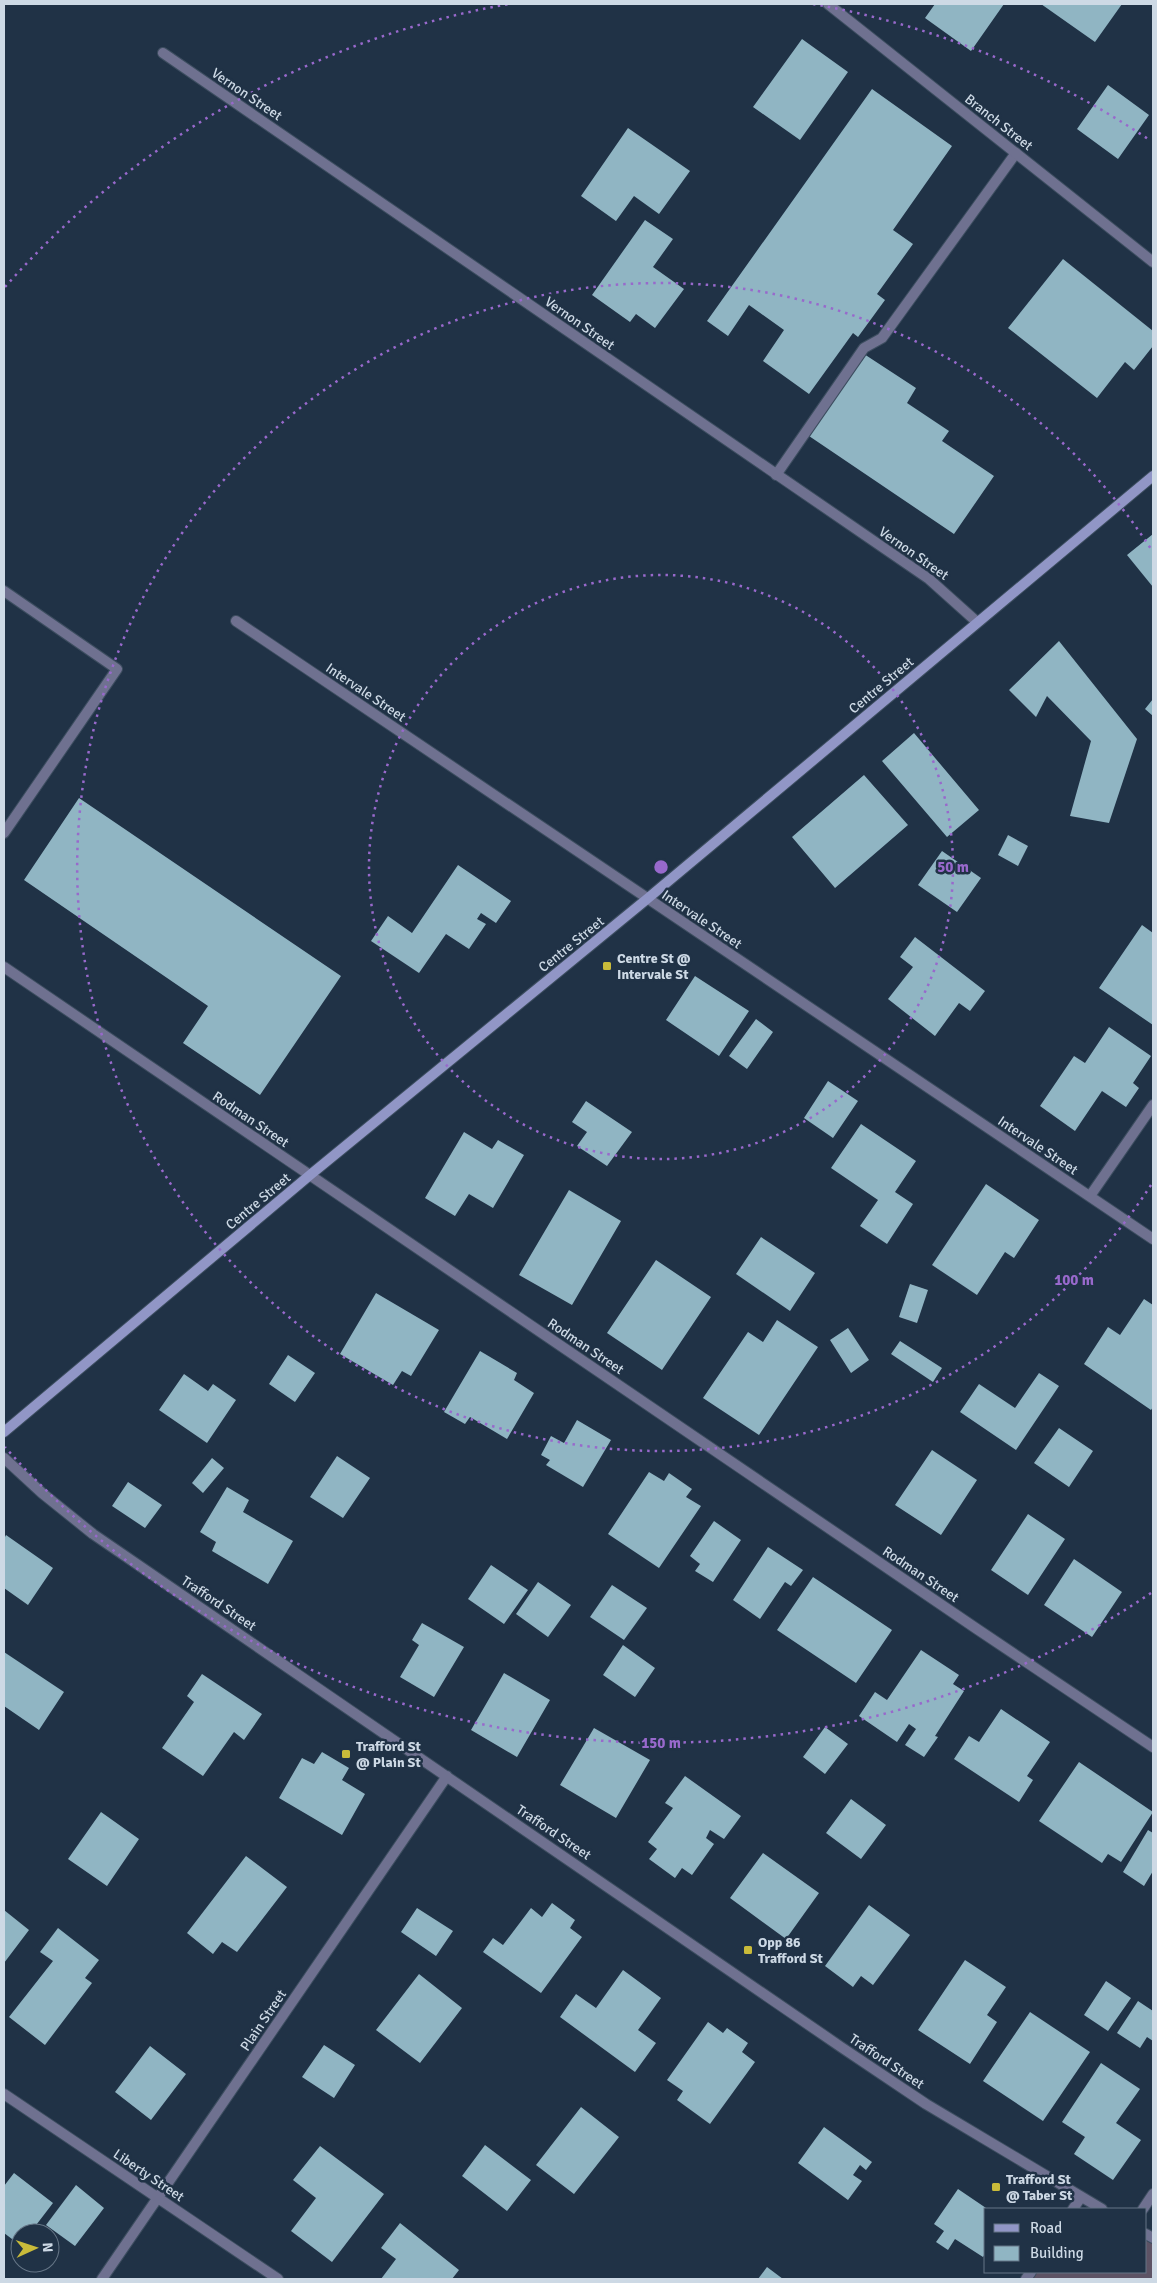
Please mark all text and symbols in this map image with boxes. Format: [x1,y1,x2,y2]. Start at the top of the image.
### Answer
street label: Vernon Street [208,65,285,124]
street label: Branch Street [961,91,1036,154]
street label: Vernon Street [541,293,618,354]
street label: Vernon Street [875,523,952,584]
street label: Centre Street [845,653,917,717]
street label: Intervale Street [322,659,409,726]
centre of rings [652,858,670,876]
text: 50 m [937,858,969,876]
street label: Intervale Street [658,886,745,953]
street label: Centre Street [535,913,608,976]
place label: Centre St @ Intervale St [617,950,691,983]
marker: Centre St @ Intervale St [601,960,613,972]
street label: Rodman Street [209,1088,292,1151]
street label: Intervale Street [994,1112,1081,1179]
street label: Centre Street [222,1169,294,1233]
text: 100 m [1054,1271,1094,1289]
street label: Rodman Street [544,1315,627,1378]
street label: Rodman Street [879,1543,962,1606]
street label: Trafford Street [178,1572,259,1635]
text: 150 m [641,1734,681,1752]
place label: Trafford St @ Plain St [356,1738,421,1771]
marker: Trafford St @ Plain St [340,1748,352,1760]
street label: Trafford Street [513,1801,594,1864]
place label: Opp 86 Trafford St [758,1934,823,1967]
marker: Opp 86 Trafford St [742,1944,754,1956]
street label: Plain Street [237,1986,290,2054]
street label: Trafford Street [846,2030,927,2093]
street label: Liberty Street [110,2146,187,2205]
place label: Trafford St @ Taber St [1006,2171,1073,2204]
marker: Trafford St @ Taber St [990,2181,1002,2193]
legend [984,2208,1147,2273]
text: Road [1030,2219,1062,2237]
north arrow [10,2223,60,2273]
text: N [39,2242,56,2253]
text: Building [1030,2244,1084,2262]

